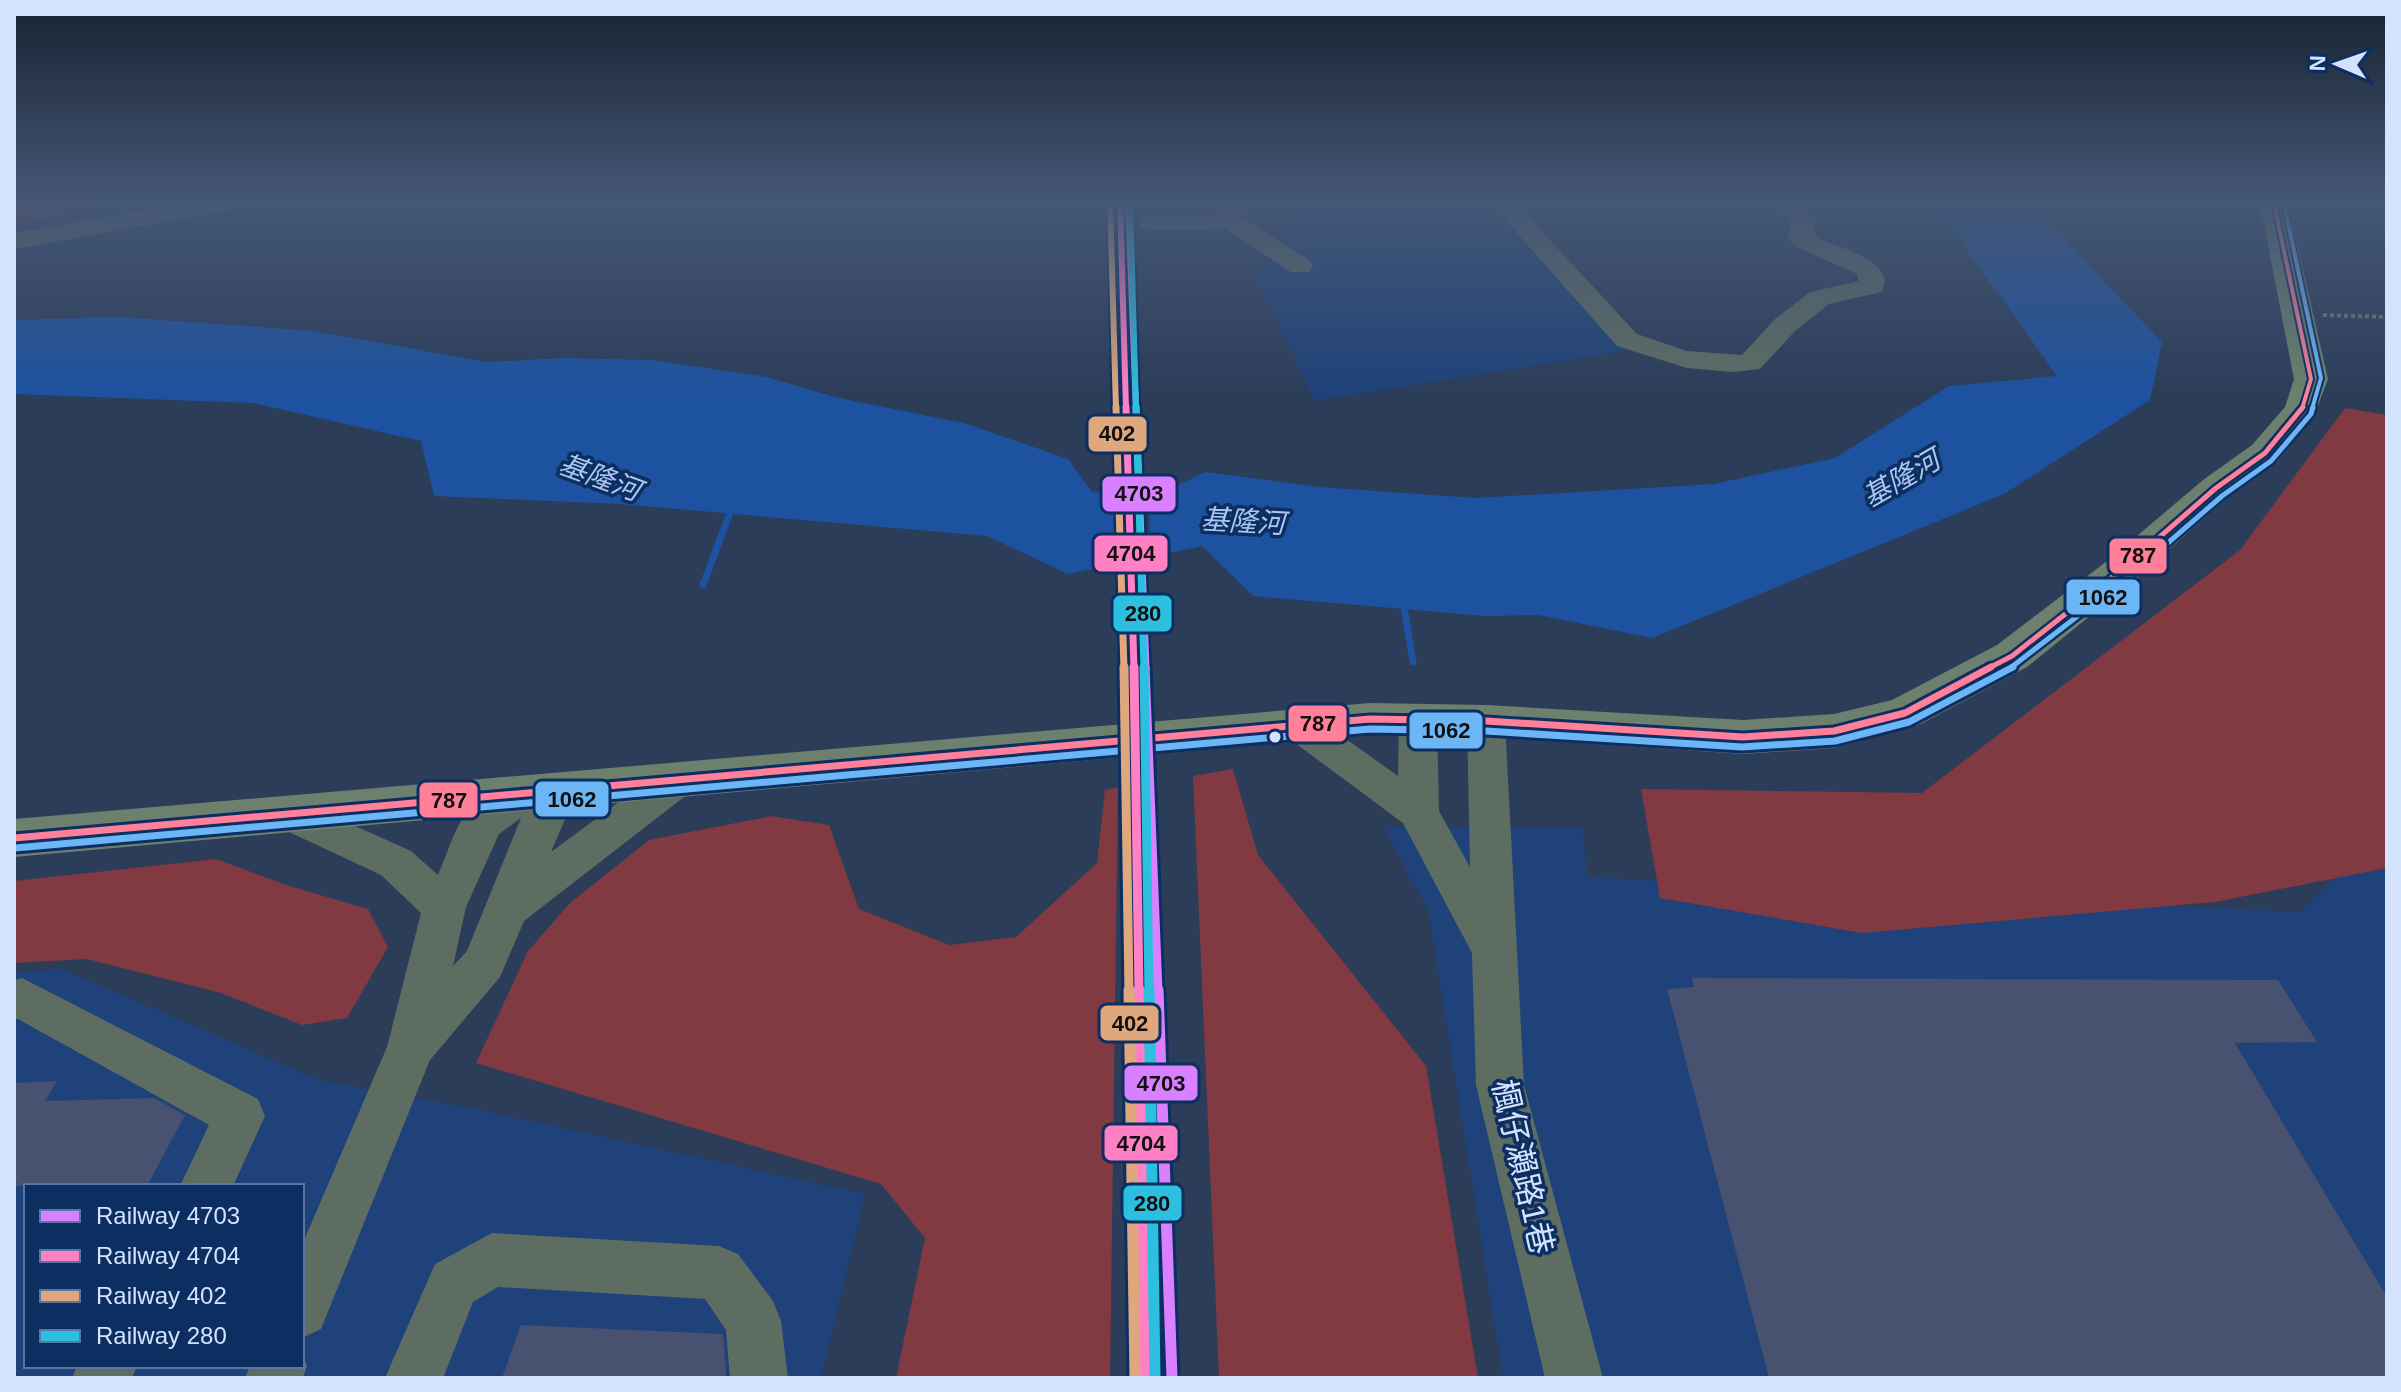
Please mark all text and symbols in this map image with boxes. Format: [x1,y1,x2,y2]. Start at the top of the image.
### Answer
north arrow [2297,24,2377,104]
text: N [2305,55,2330,72]
line badge: 402 [1087,415,1148,453]
text: 402 [1099,421,1135,446]
water label: 基隆河 [1857,442,1950,513]
water label: 基隆河 [555,449,649,508]
line badge: 4703 [1101,475,1177,513]
text: 4703 [1115,481,1163,506]
water label: 基隆河 [1200,504,1291,539]
line badge: 4704 [1093,534,1169,573]
line badge: 787 [2108,537,2168,575]
text: 4704 [1107,541,1156,566]
text: 787 [2120,543,2156,568]
line badge: 1062 [2065,578,2141,616]
text: 1062 [2079,585,2127,610]
line badge: 280 [1112,594,1173,633]
text: 280 [1125,601,1161,626]
line badge: 787 [1287,704,1348,743]
text: 787 [1300,711,1336,736]
line badge: 1062 [1408,711,1484,750]
text: 1062 [1422,718,1470,743]
unlabelled marker [1267,729,1283,745]
line badge: 1062 [534,780,610,818]
line badge: 787 [418,781,479,819]
text: 1062 [548,787,596,812]
text: 787 [431,788,467,813]
line badge: 402 [1099,1004,1160,1042]
text: 402 [1112,1011,1148,1036]
line badge: 4703 [1123,1064,1199,1102]
text: 4703 [1137,1071,1185,1096]
street label: 楓仔瀨路1巷 [1485,1076,1561,1258]
line badge: 4704 [1103,1124,1179,1162]
text: 4704 [1117,1131,1166,1156]
legend [24,1184,304,1368]
line badge: 280 [1122,1184,1183,1222]
text: 280 [1134,1191,1170,1216]
text: Railway 4703 [96,1202,240,1229]
text: Railway 4704 [96,1242,240,1269]
text: Railway 402 [96,1282,227,1309]
text: Railway 280 [96,1322,227,1349]

